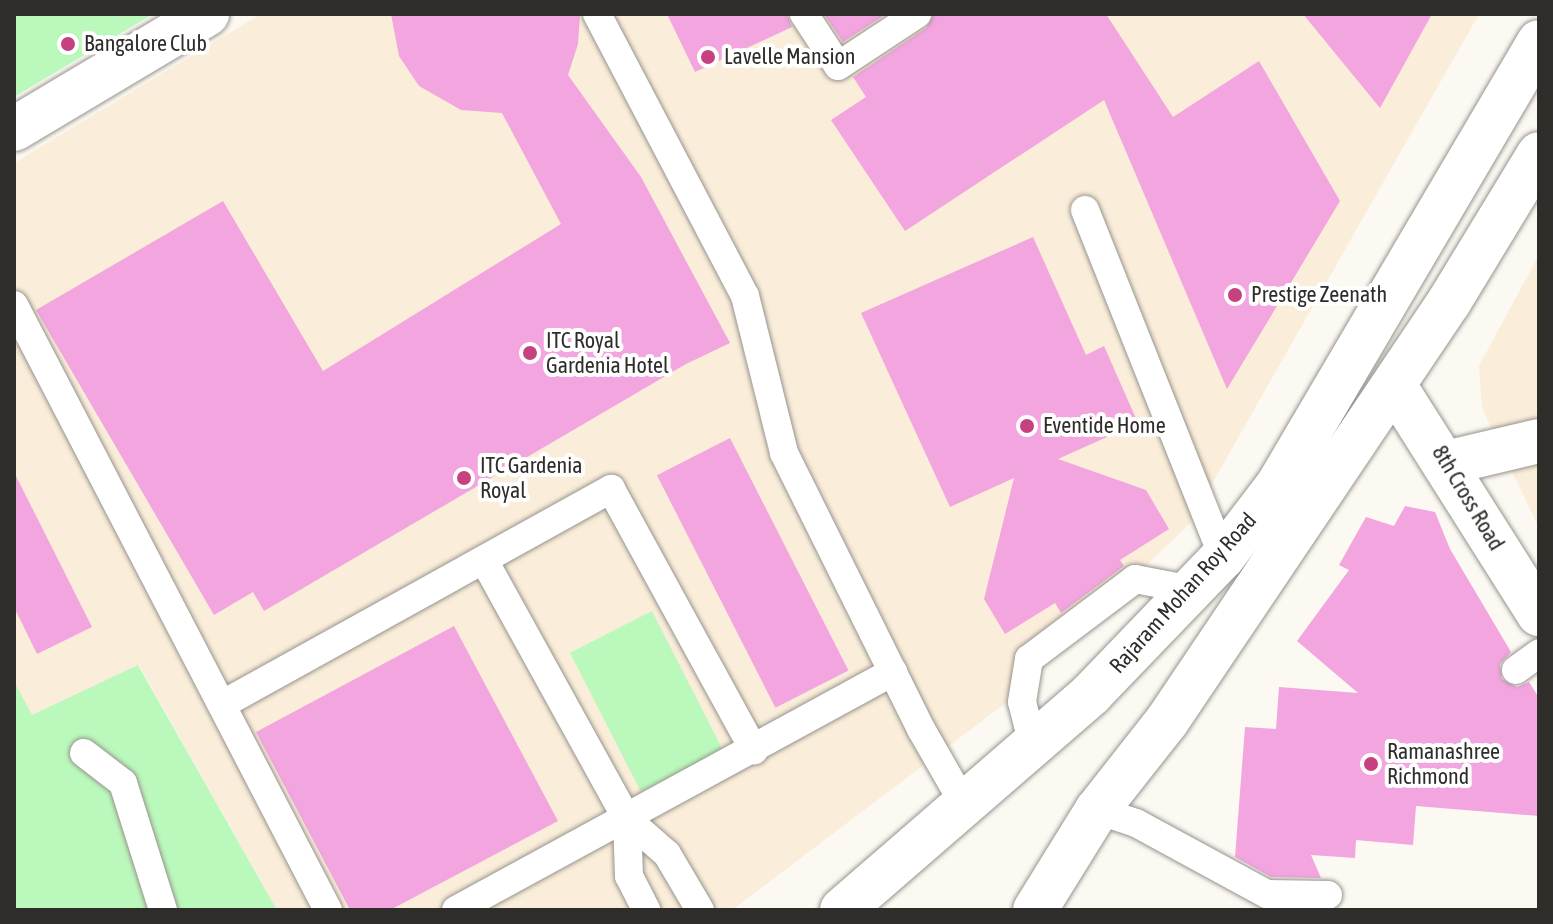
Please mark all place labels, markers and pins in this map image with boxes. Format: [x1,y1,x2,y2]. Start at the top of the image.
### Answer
place label: Bangalore Club [84,31,207,57]
marker: Bangalore Club [59,35,77,53]
place label: Lavelle Mansion [724,44,855,70]
marker: Lavelle Mansion [699,48,717,66]
place label: Prestige Zeenath [1251,282,1387,308]
marker: Prestige Zeenath [1226,286,1244,304]
place label: ITC Royal Gardenia Hotel [546,327,669,378]
marker: ITC Royal Gardenia Hotel [521,344,539,362]
place label: Eventide Home [1043,413,1166,439]
marker: Eventide Home [1018,417,1036,435]
place label: ITC Gardenia Royal [480,452,582,504]
marker: ITC Gardenia Royal [455,469,473,487]
place label: Ramanashree Richmond [1387,738,1500,790]
marker: Ramanashree Richmond [1362,755,1380,773]

